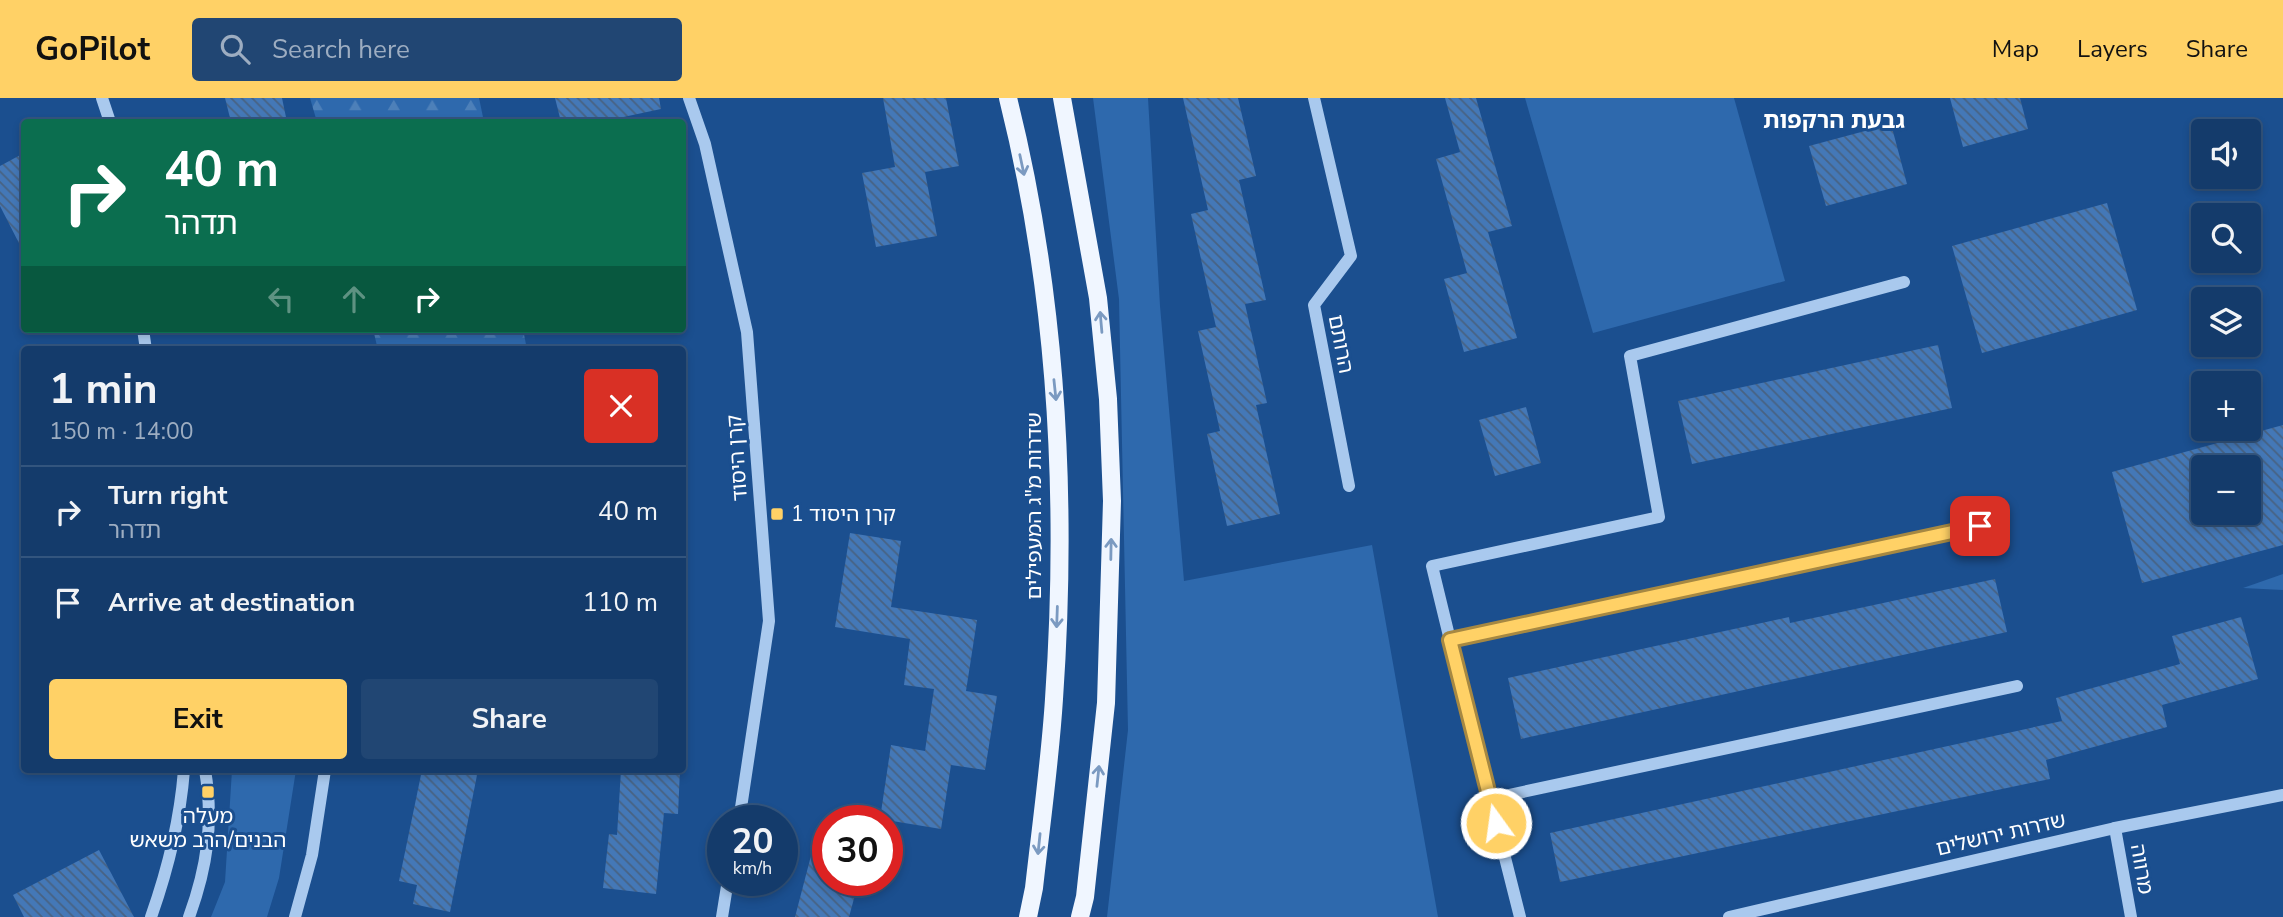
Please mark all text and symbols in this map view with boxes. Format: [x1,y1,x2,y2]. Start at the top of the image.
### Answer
search box [192,18,682,81]
text: GoPilot [35,27,150,72]
icon: search [216,30,254,68]
text: Search here [272,32,410,67]
text: Map [1992,33,2039,65]
text: Layers [2077,33,2148,65]
text: Share [2186,33,2248,65]
district label: גבעת הרקפות [1763,105,1905,136]
map controls [2191,119,2261,525]
button: sound [2191,119,2261,189]
text: 40 m [164,136,279,203]
icon: right [49,147,140,238]
one-way arrow [1016,153,1030,176]
text: תדהר [164,202,238,245]
button: search [2191,203,2261,273]
icon: left [262,280,300,318]
icon: ahead [335,280,373,318]
icon: right [408,280,446,318]
button: layers [2191,287,2261,357]
one-way arrow [1094,312,1107,334]
street label: הרותם [1322,312,1360,376]
text: 1 min [49,361,158,418]
button: close [584,369,658,443]
button: + [2191,371,2261,441]
one-way arrow [1049,378,1062,400]
street label: שדרות מ"ג המעפילים [1020,412,1048,600]
street label: קרן היסוד [720,414,754,502]
text: 150 m · 14:00 [49,416,194,447]
button: − [2191,455,2261,525]
text: Turn right [108,478,227,513]
icon: right [49,493,87,531]
text: 40 m [598,494,658,529]
pin [1950,496,2010,556]
place label: קרן היסוד 1 [791,500,896,528]
marker: קרן היסוד 1 [769,506,785,522]
icon: arrive [1961,507,1999,545]
text: תדהר [108,515,161,546]
one-way arrow [1104,538,1117,561]
icon: arrive [49,584,87,622]
text: Arrive at destination [108,585,355,620]
text: 110 m [582,585,658,620]
one-way arrow [1051,605,1064,628]
button: Exit [49,679,347,759]
button: Share [361,679,658,759]
one-way arrow [1092,766,1105,788]
marker: מעלה הבנים/הרב משאש [200,784,216,800]
position arrow [1459,786,1533,860]
place label: מעלה הבנים/הרב משאש [130,802,286,854]
speed limit sign: 30 [812,805,903,896]
street label: שדרות ירושלים [1933,805,2069,863]
text: 20 [731,818,774,865]
one-way arrow [1032,832,1045,854]
street label: מרווה [2124,842,2160,897]
text: km/h [733,856,772,880]

